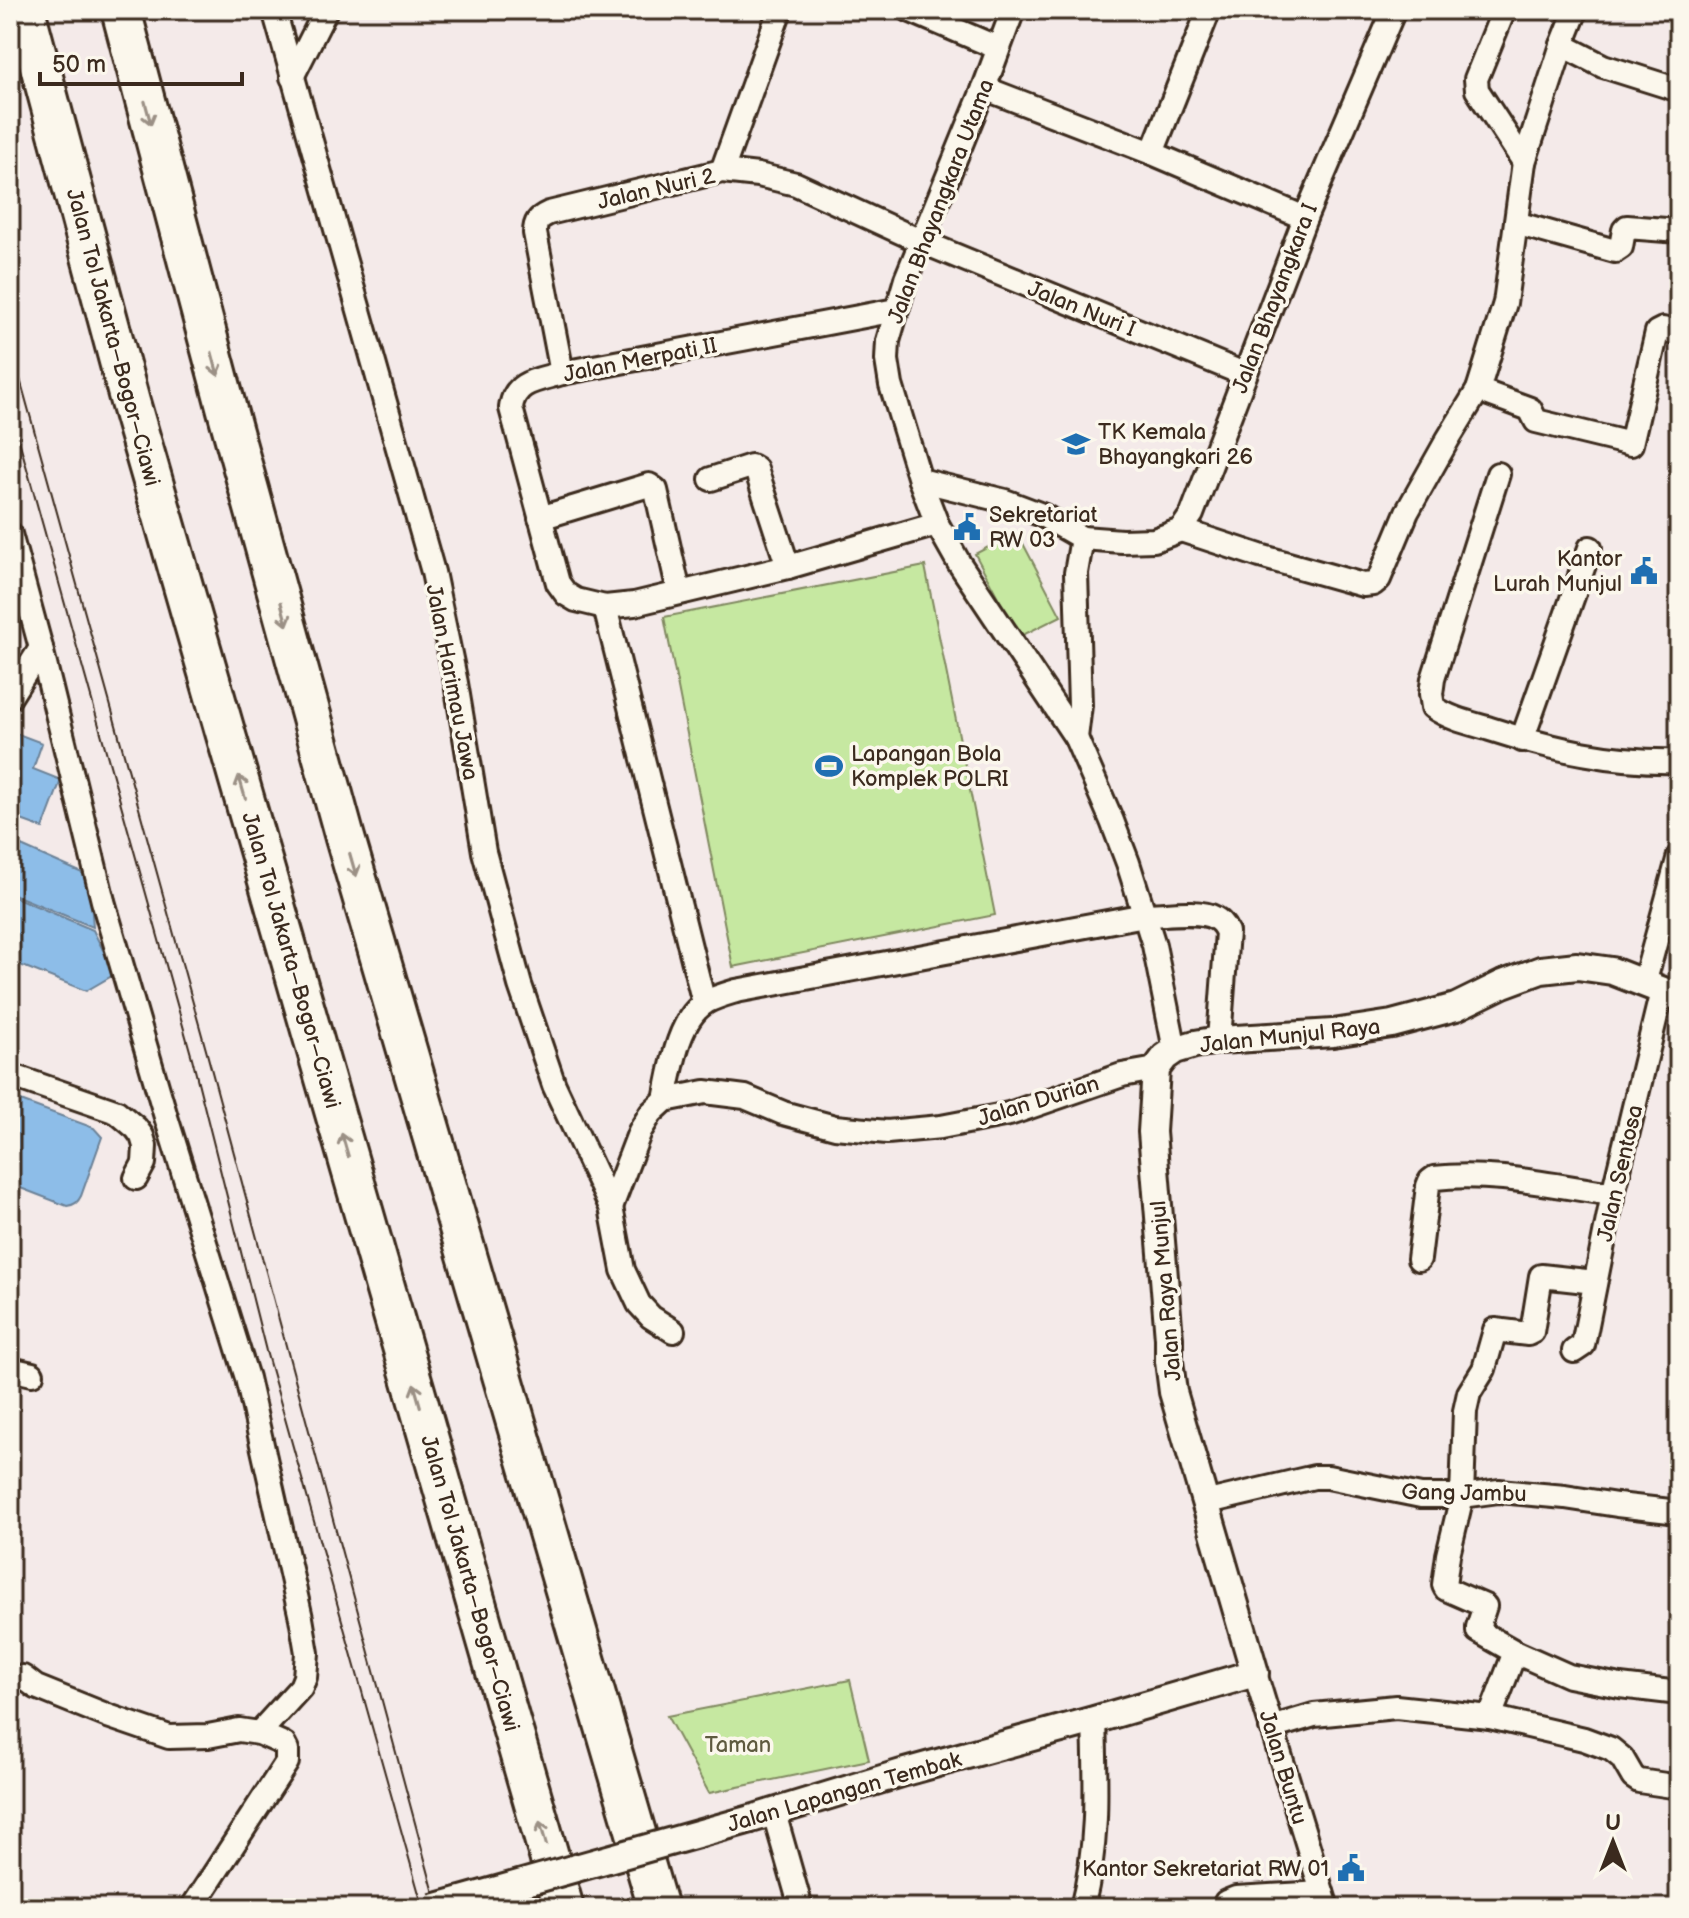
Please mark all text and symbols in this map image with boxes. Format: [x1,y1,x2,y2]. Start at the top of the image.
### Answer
scale bar [40,36,242,86]
text: 50 m [52,50,106,79]
street label: Jalan Bhayangkara Utama [882,75,1001,328]
one-way arrow [141,99,156,125]
street label: Jalan Nuri 2 [595,163,718,216]
street label: Jalan Tol Jakarta–Bogor–Ciawi [60,186,165,489]
street label: Jalan Bhayangkara I [1227,200,1324,397]
street label: Jalan Nuri I [1024,276,1139,343]
street label: Jalan Merpati II [561,332,719,389]
one-way arrow [208,350,223,376]
place label: TK Kemala Bhayangkari 26 [1098,419,1253,471]
school or university icon: TK Kemala Bhayangkari 26 [1061,429,1091,459]
place label: Sekretariat RW 03 [989,502,1098,554]
public building icon: Sekretariat RW 03 [952,512,982,542]
place label: Kantor Lurah Munjul [1493,546,1623,598]
public building icon: Kantor Lurah Munjul [1629,556,1659,586]
street label: Jalan Harimau Jawa [419,582,484,782]
one-way arrow [277,601,292,627]
place label: Lapangan Bola Komplek POLRI [851,741,1009,793]
sports icon: Lapangan Bola Komplek POLRI [814,751,844,781]
one-way arrow [234,775,249,801]
street label: Jalan Tol Jakarta–Bogor–Ciawi [235,809,346,1112]
one-way arrow [347,852,361,877]
street label: Jalan Munjul Raya [1199,1014,1382,1059]
street label: Jalan Durian [975,1070,1102,1133]
street label: Jalan Sentosa [1592,1102,1649,1244]
one-way arrow [337,1132,352,1158]
street label: Jalan Raya Munjul [1145,1200,1188,1382]
one-way arrow [409,1382,424,1408]
street label: Jalan Tol Jakarta–Bogor–Ciawi [414,1432,525,1735]
street label: Gang Jambu [1401,1479,1527,1508]
street label: Jalan Buntu [1252,1707,1313,1828]
park label: Taman [705,1732,771,1759]
street label: Jalan Lapangan Tembak [724,1746,965,1839]
north arrow [1573,1802,1653,1882]
text: U [1605,1810,1621,1837]
one-way arrow [535,1821,549,1846]
public building icon: Kantor Sekretariat RW 01 [1336,1853,1366,1883]
place label: Kantor Sekretariat RW 01 [1082,1856,1329,1883]

